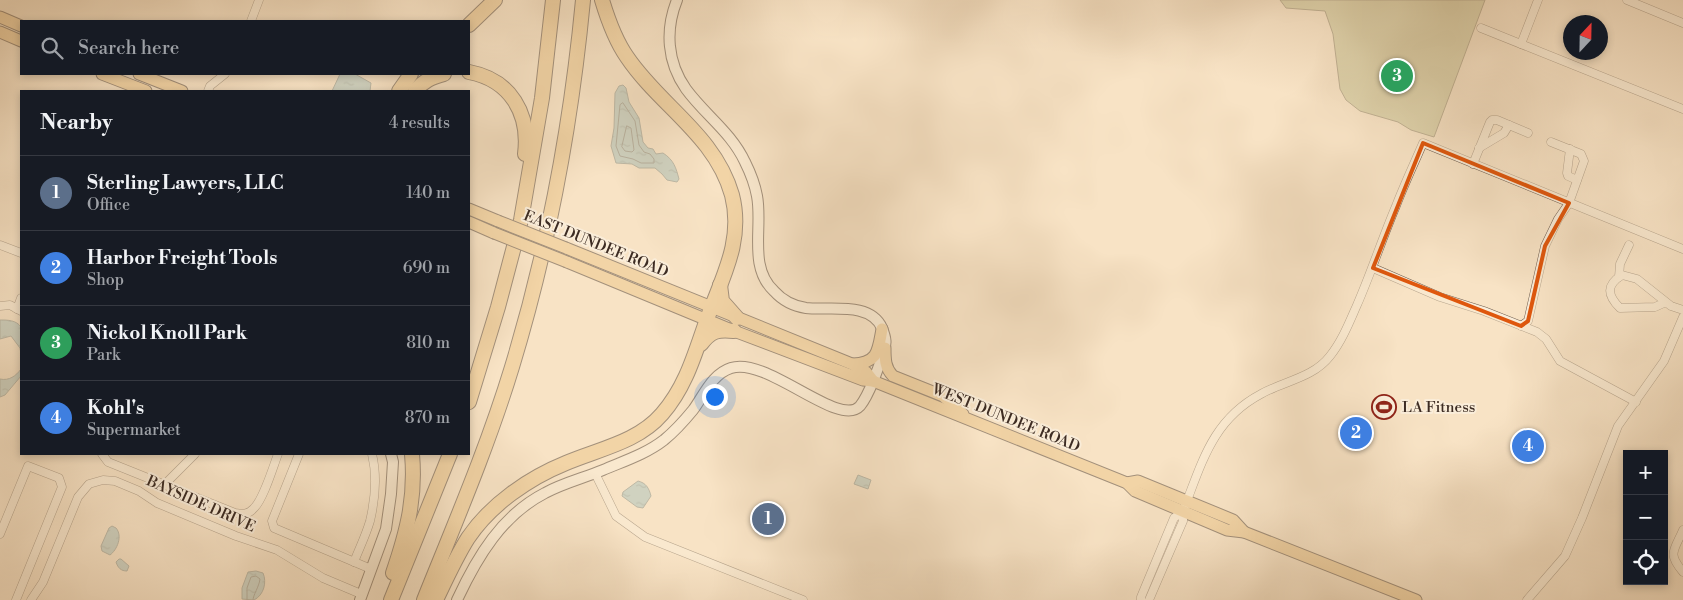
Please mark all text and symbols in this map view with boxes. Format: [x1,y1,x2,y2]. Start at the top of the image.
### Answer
north arrow [1563,15,1608,60]
search box [20,20,470,75]
icon: search [38,34,66,62]
text: Search here [78,36,179,60]
pin: 3 [1381,57,1413,95]
text: Nearby [40,110,113,136]
text: 4 results [389,113,450,133]
text: Sterling Lawyers, LLC [87,171,284,195]
text: 1 [52,183,60,203]
text: 140 m [406,183,450,203]
text: Office [87,195,130,215]
street label: EAST DUNDEE ROAD [521,206,671,282]
text: Harbor Freight Tools [87,246,277,270]
text: 2 [51,258,61,278]
text: 690 m [403,258,450,278]
text: Shop [87,270,124,290]
text: Nickol Knoll Park [87,321,247,345]
text: 3 [51,333,61,353]
text: 810 m [406,333,450,353]
text: Park [87,345,120,365]
street label: WEST DUNDEE ROAD [928,379,1083,456]
your location [702,384,728,410]
sports icon: LA Fitness [1371,394,1397,420]
text: Kohl's [87,396,144,420]
place label: LA Fitness [1402,398,1475,417]
text: 4 [51,408,61,428]
text: 870 m [405,408,450,428]
pin: 2 [1340,414,1372,452]
text: Supermarket [87,420,181,440]
pin: 4 [1512,427,1544,465]
map controls [1623,450,1668,585]
button: + [1623,450,1668,495]
street label: BAYSIDE DRIVE [143,471,259,537]
button: − [1623,495,1668,540]
pin: 1 [752,500,784,538]
button: locate [1623,540,1668,585]

